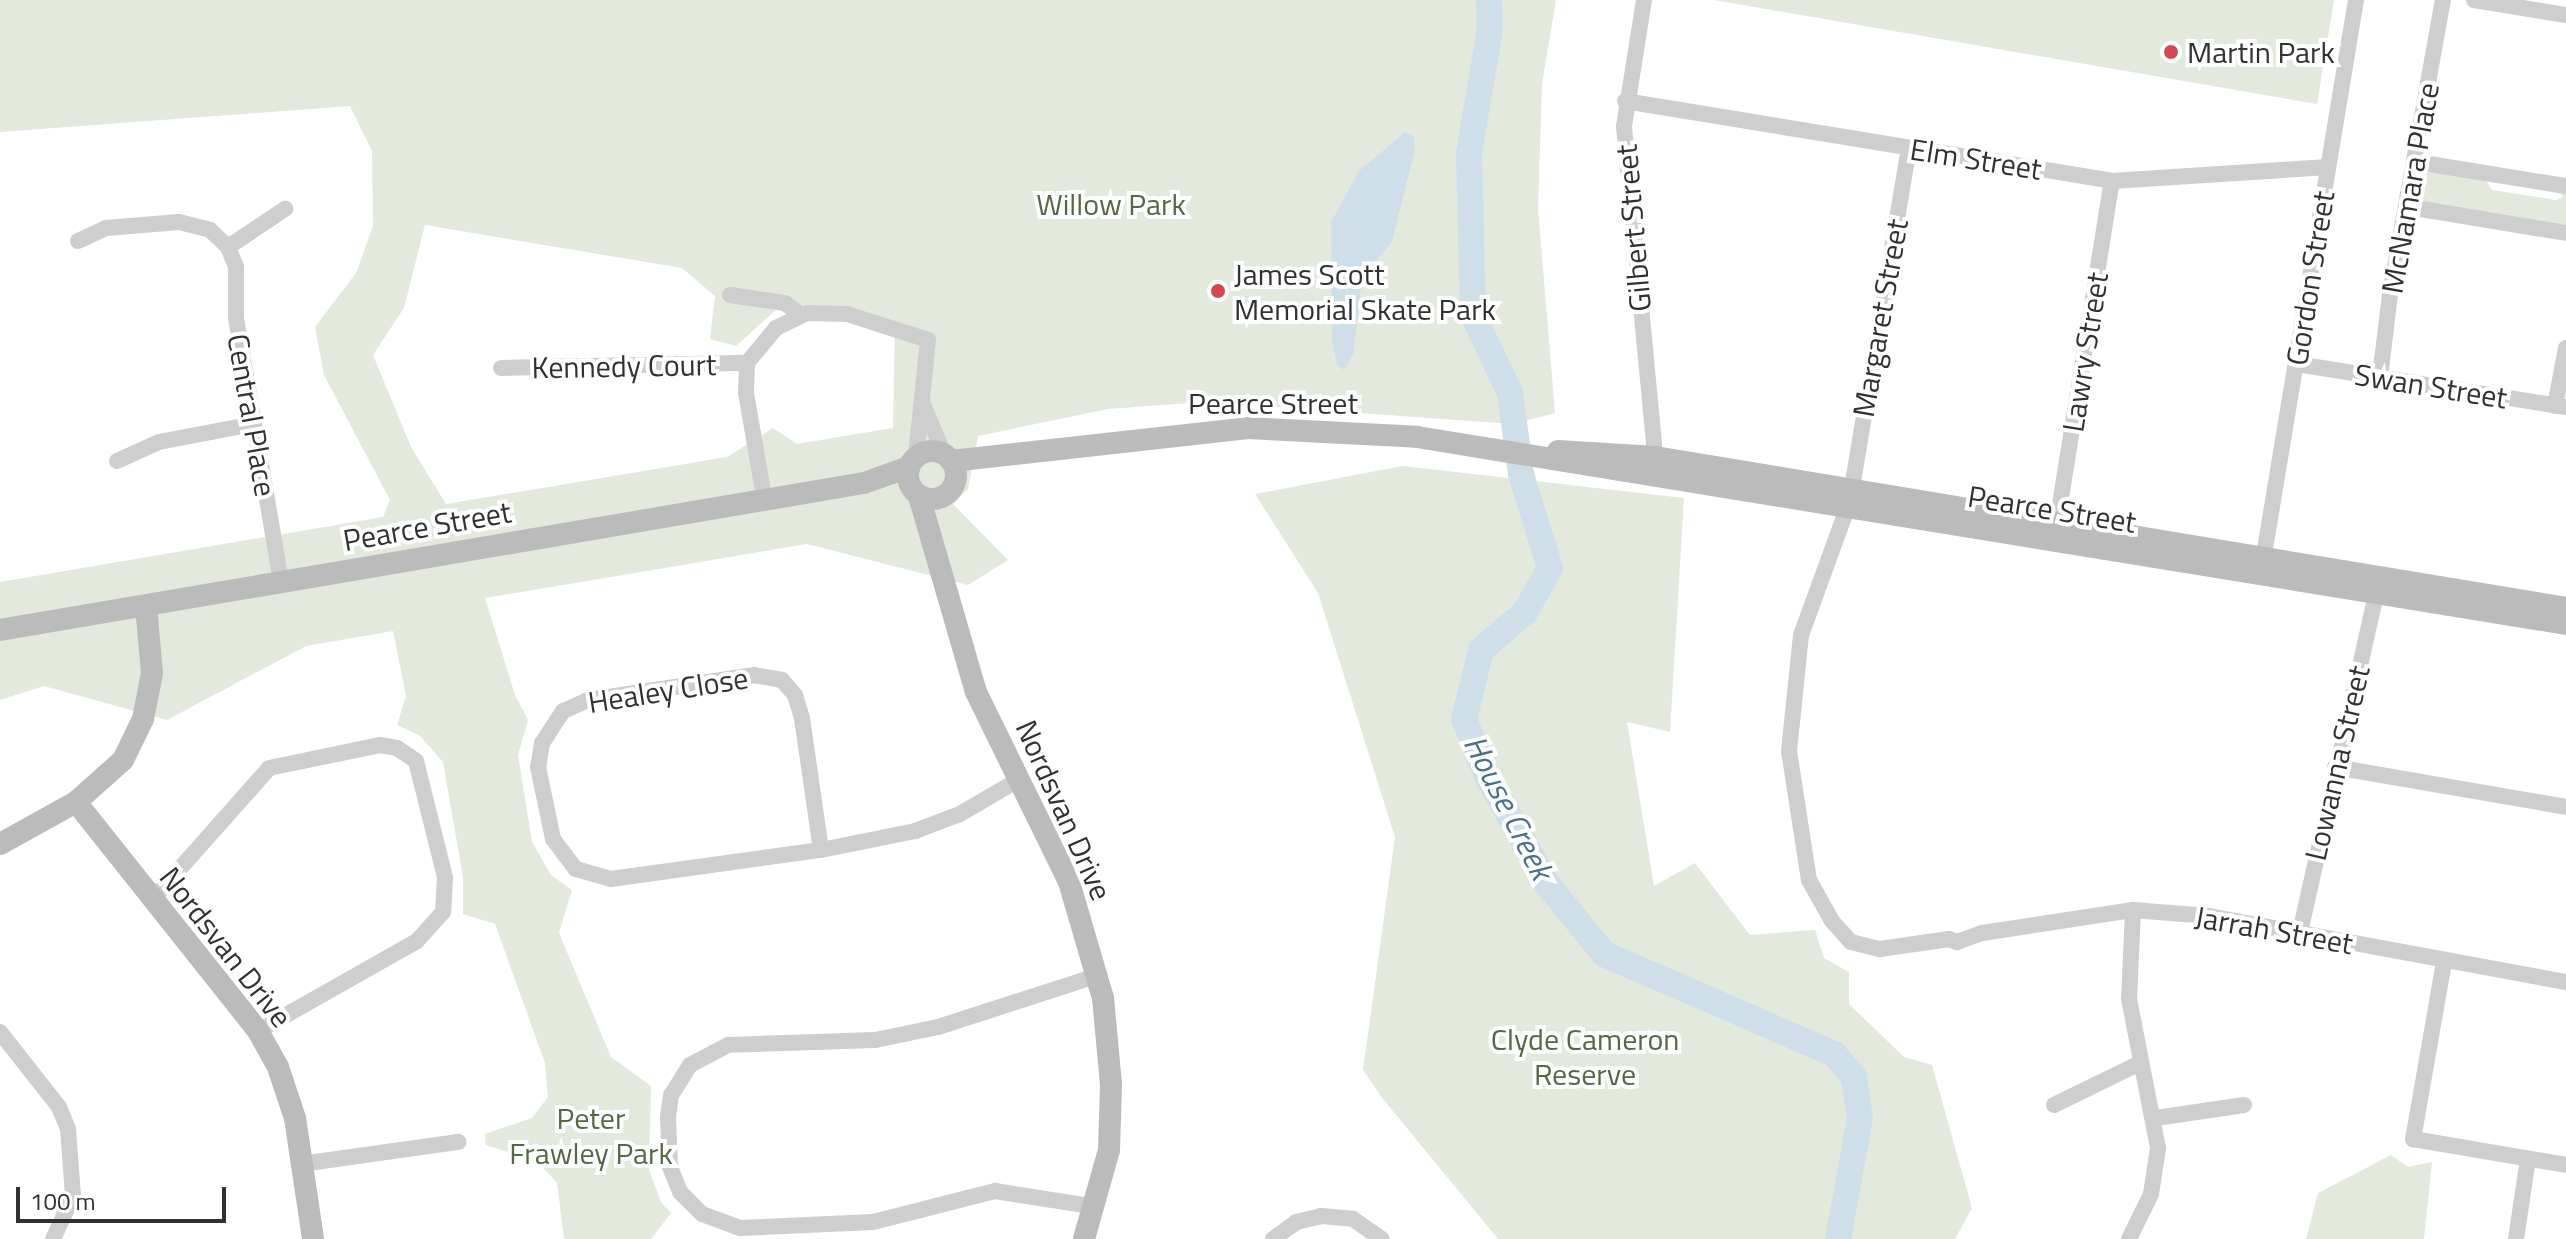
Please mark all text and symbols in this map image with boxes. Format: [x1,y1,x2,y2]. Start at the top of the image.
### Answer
place label: Martin Park [2187,34,2335,70]
marker: Martin Park [2162,43,2180,61]
street label: McNamara Place [2374,80,2446,296]
street label: Elm Street [1908,131,2044,187]
street label: Gilbert Street [1608,143,1658,313]
park label: Willow Park [1036,186,1186,222]
street label: Gordon Street [2278,188,2342,368]
street label: Margaret Street [1845,216,1915,420]
place label: James Scott Memorial Skate Park [1234,256,1496,326]
street label: Lawry Street [2055,270,2115,434]
marker: James Scott Memorial Skate Park [1209,282,1227,300]
street label: Central Place [220,331,284,499]
street label: Kennedy Court [531,346,717,386]
street label: Swan Street [2352,356,2510,416]
street label: Pearce Street [1188,385,1358,421]
street label: Pearce Street [1965,478,2139,540]
street label: Pearce Street [340,494,514,558]
street label: Healey Close [585,660,751,720]
street label: Lowanna Street [2297,662,2377,864]
street label: Nordsvan Drive [1008,714,1120,906]
water label: House Creek [1456,728,1562,886]
street label: Nordsvan Drive [152,860,300,1034]
street label: Jarrah Street [2192,898,2356,962]
park label: Clyde Cameron Reserve [1491,1021,1679,1092]
park label: Peter Frawley Park [509,1100,673,1170]
scale bar [20,1171,230,1221]
text: 100 m [30,1183,96,1219]

